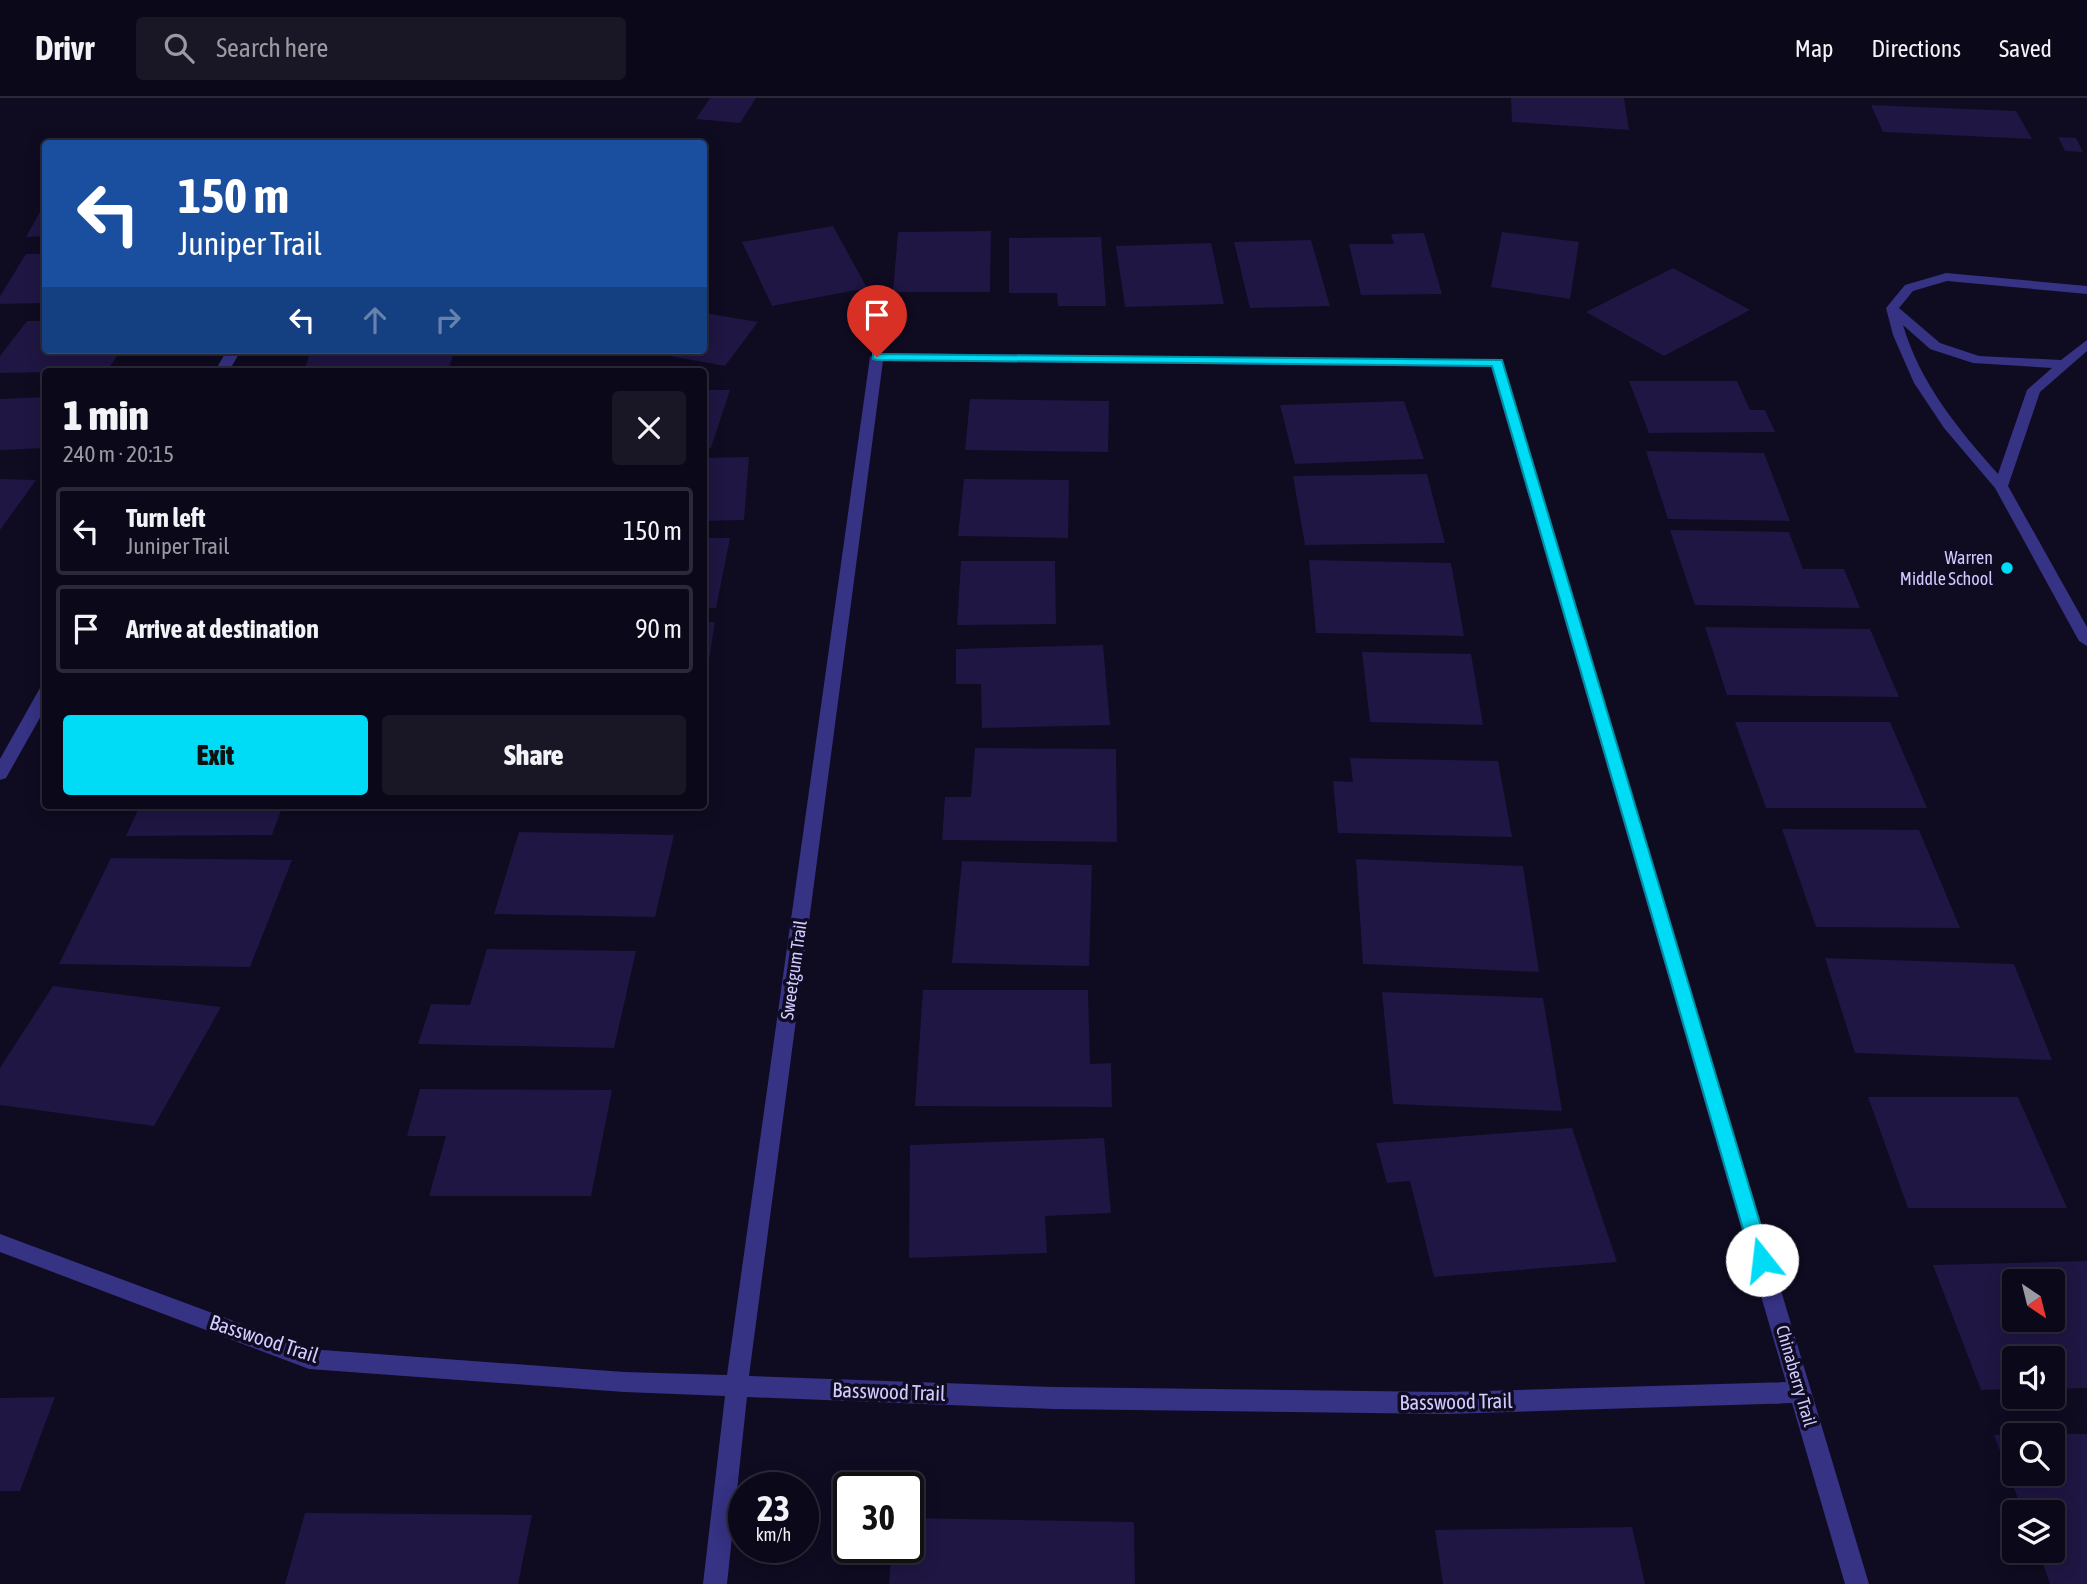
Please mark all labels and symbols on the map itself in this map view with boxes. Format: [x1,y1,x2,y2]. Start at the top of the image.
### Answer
pin [847,285,907,357]
place label: Warren Middle School [1900,547,1993,589]
marker: Warren Middle School [1999,560,2015,576]
street label: Sweetgum Trail [776,919,811,1021]
position arrow [1725,1223,1799,1297]
north arrow [2002,1269,2065,1332]
street label: Basswood Trail [207,1309,322,1367]
street label: Chinaberry Trail [1772,1323,1821,1429]
street label: Basswood Trail [832,1377,947,1405]
street label: Basswood Trail [1399,1388,1513,1414]
speed limit sign: 30 [833,1472,924,1563]

